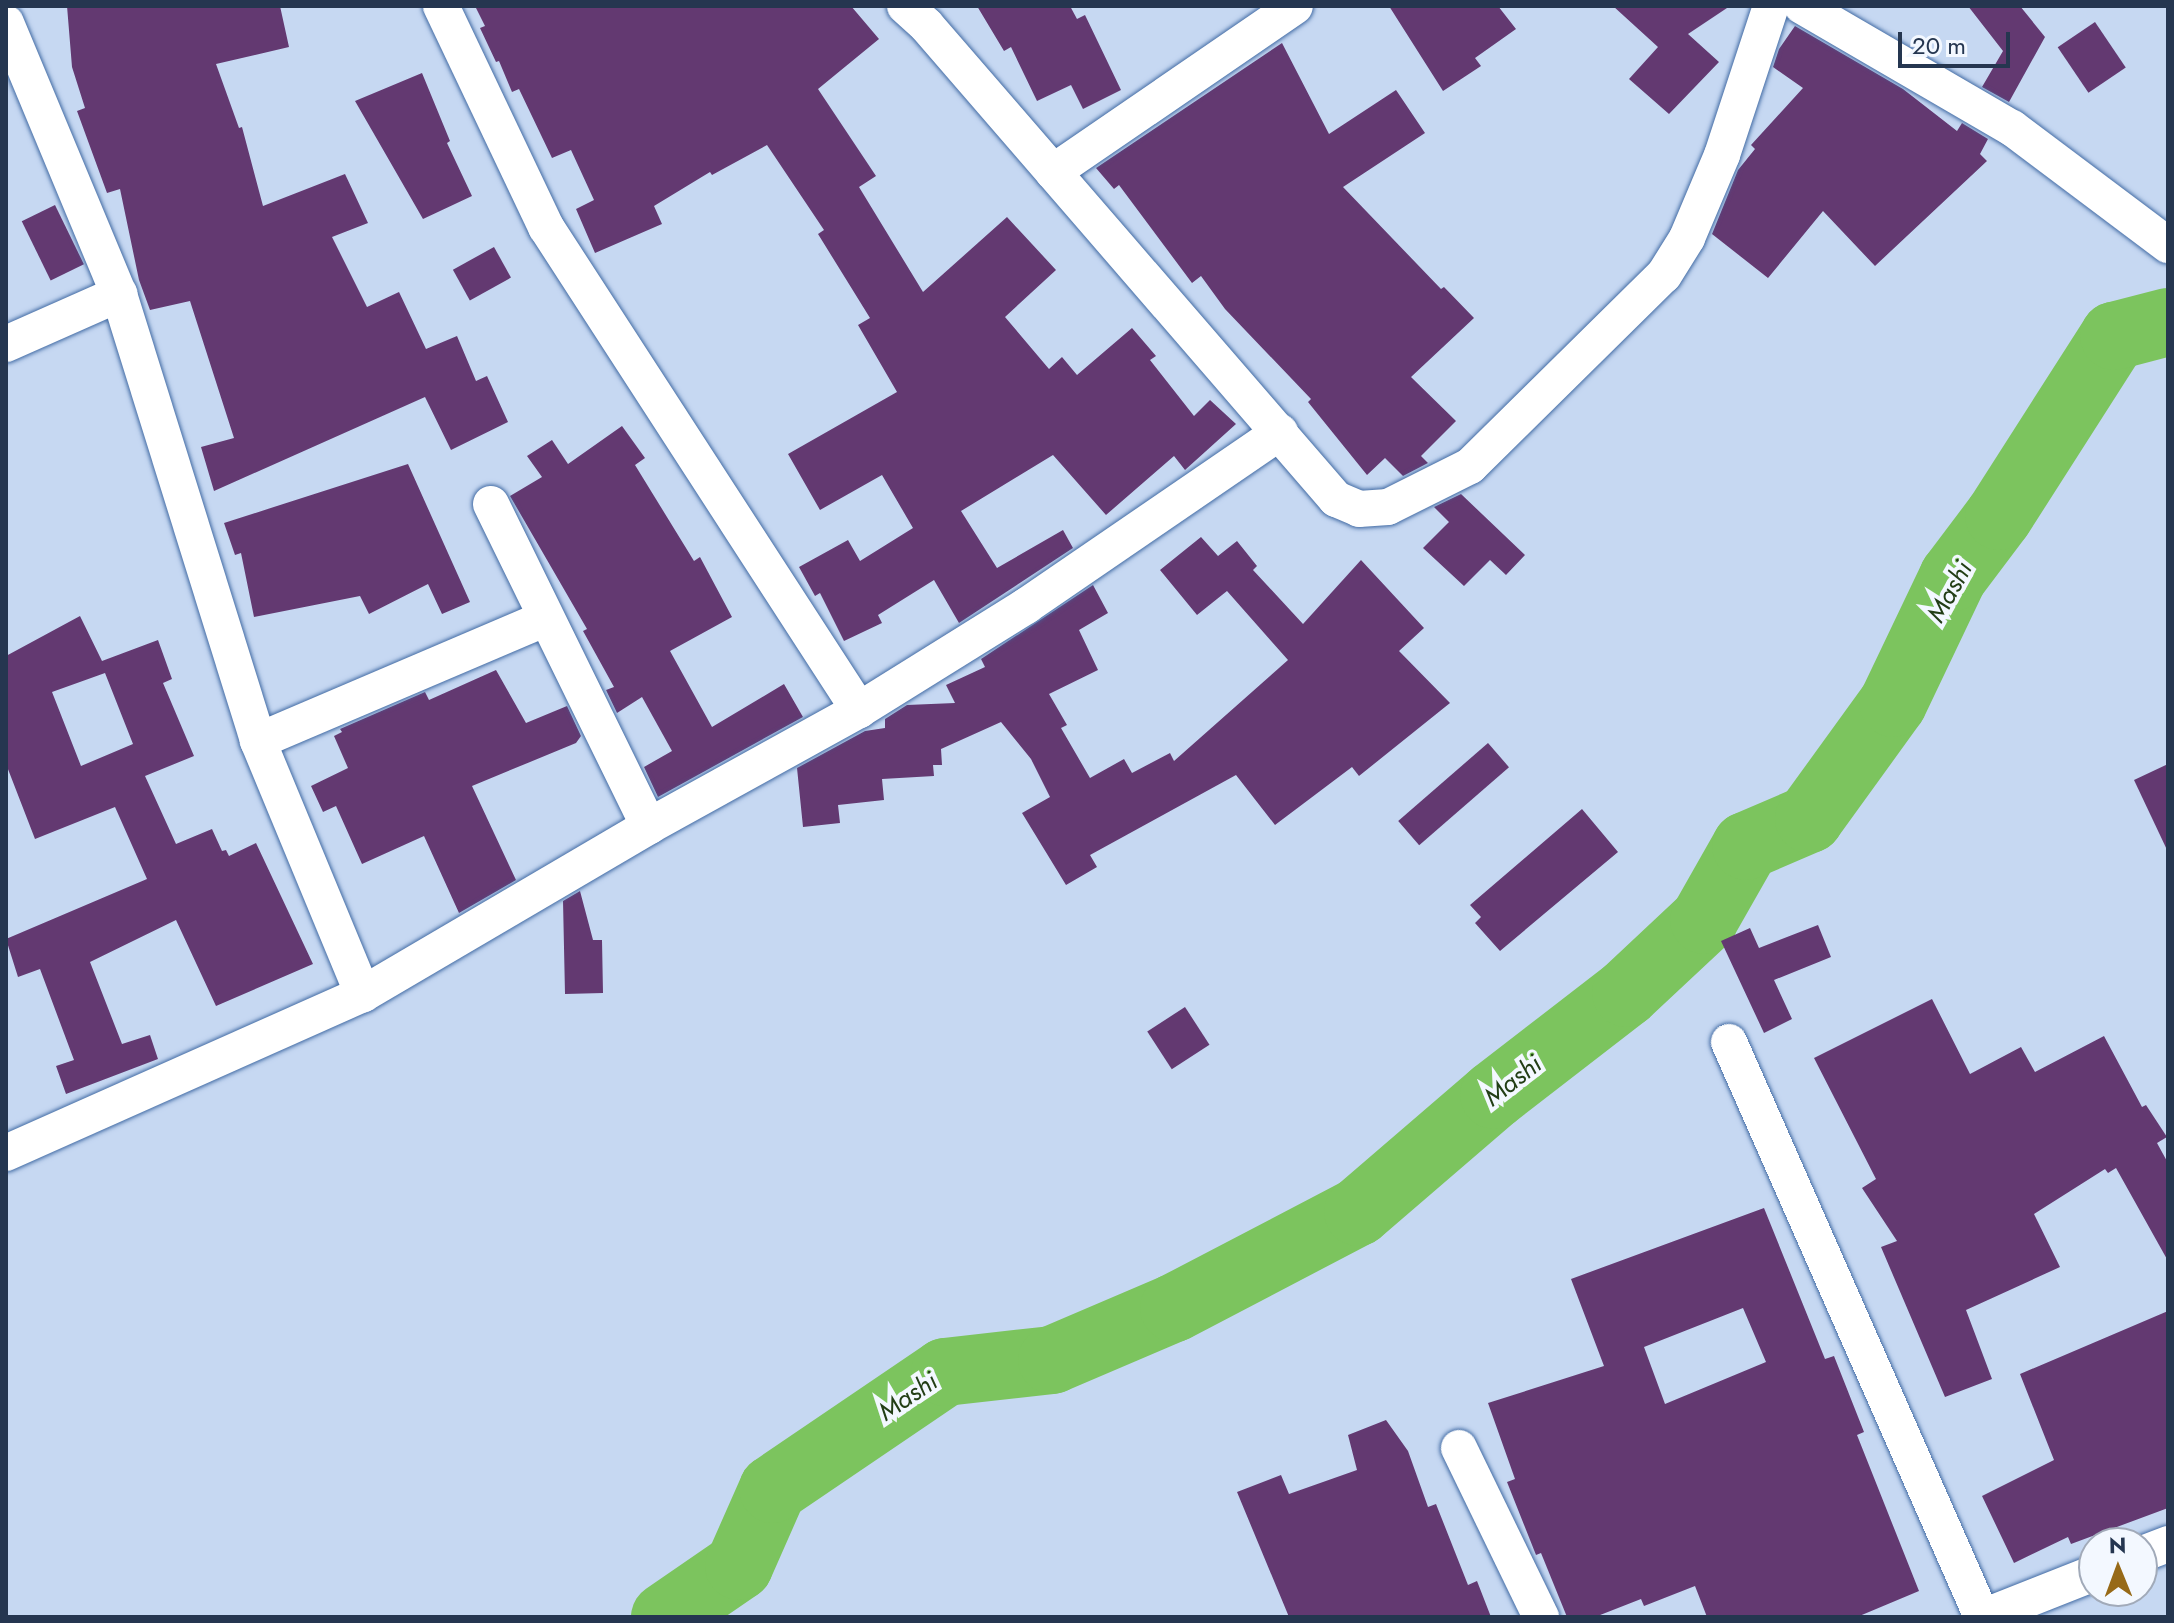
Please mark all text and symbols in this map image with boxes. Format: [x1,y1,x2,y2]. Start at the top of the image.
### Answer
scale bar [1902,16,2014,66]
text: 20 m [1912,28,1966,63]
water label: Mashi [1921,556,1979,628]
water label: Mashi [1478,1049,1548,1113]
water label: Mashi [872,1366,944,1428]
north arrow [2078,1527,2158,1607]
text: N [2109,1529,2127,1561]

